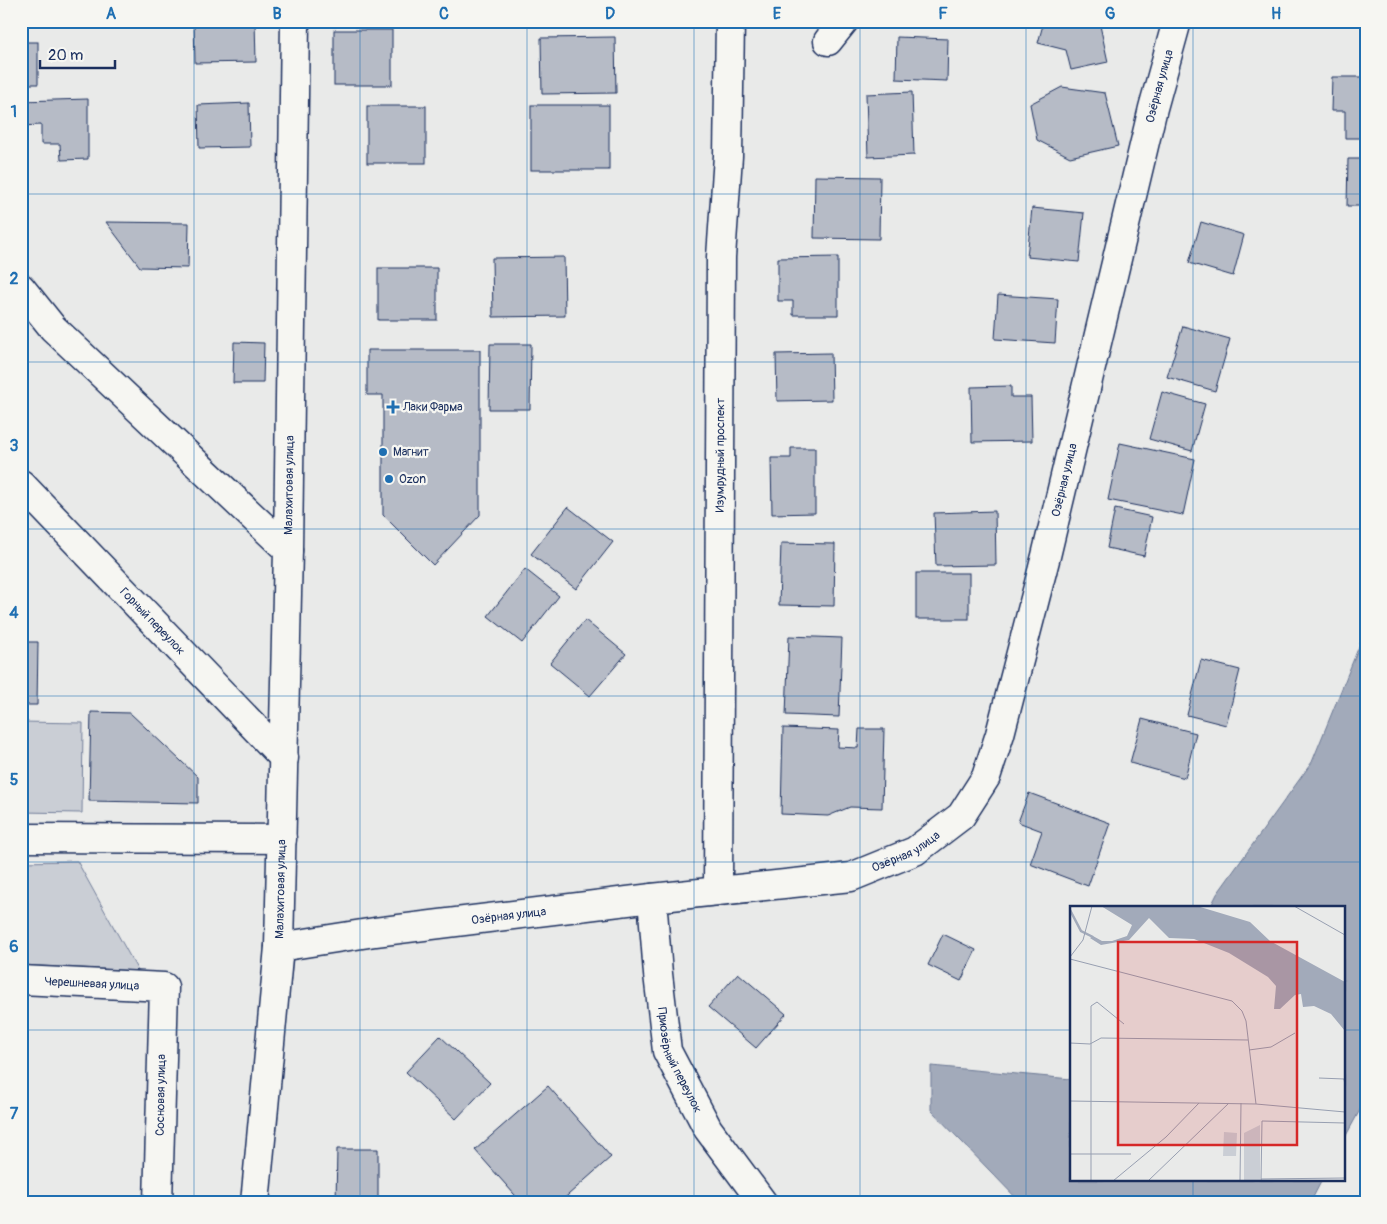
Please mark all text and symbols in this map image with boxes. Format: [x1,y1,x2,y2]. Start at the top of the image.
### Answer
text: A [106,4,117,24]
text: B [272,4,282,24]
text: C [439,4,449,24]
text: D [605,4,615,24]
text: E [773,4,782,24]
text: F [938,4,948,24]
text: G [1105,4,1116,24]
text: H [1271,4,1281,24]
scale bar [40,38,115,70]
text: 20 m [48,46,83,65]
street label: Озёрная улица [1142,47,1176,124]
text: 1 [11,102,17,122]
text: 2 [10,269,19,289]
street label: Изумрудный проспект [712,398,728,512]
place label: Лаки Фарма [402,400,463,415]
marker: Лаки Фарма [387,401,399,413]
street label: Малахитовая улица [281,435,297,535]
text: 3 [10,436,19,456]
street label: Озёрная улица [1048,441,1080,518]
place label: Магнит [393,445,429,460]
marker: Магнит [377,446,389,458]
place label: Ozon [399,472,426,487]
marker: Ozon [383,473,395,485]
street label: Горный переулок [117,584,188,658]
text: 4 [9,603,19,623]
text: 5 [10,770,19,790]
street label: Озёрная улица [869,827,943,875]
street label: Малахитовая улица [272,839,289,939]
street label: Озёрная улица [470,904,547,928]
inset map [1070,906,1344,1182]
text: 6 [9,937,19,957]
street label: Черешневая улица [44,974,140,993]
street label: Приозёрный переулок [654,1006,705,1115]
street label: Сосновая улица [153,1053,169,1136]
text: 7 [10,1104,19,1124]

